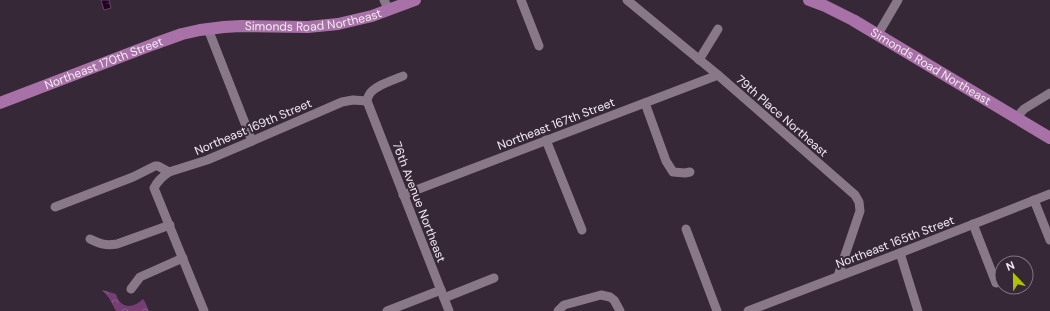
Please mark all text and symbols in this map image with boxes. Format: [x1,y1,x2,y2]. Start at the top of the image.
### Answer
street label: Simonds Road Northeast [245,5,384,35]
street label: Simonds Road Northeast [867,24,994,109]
street label: Northeast 170th Street [42,33,165,93]
street label: 79th Place Northeast [733,72,832,161]
street label: Northeast 167th Street [495,94,617,154]
street label: Northeast 169th Street [192,95,314,159]
street label: 76th Avenue Northeast [389,140,449,265]
street label: Northeast 165th Street [833,212,957,272]
north arrow [994,255,1034,295]
text: N [1004,258,1017,274]

